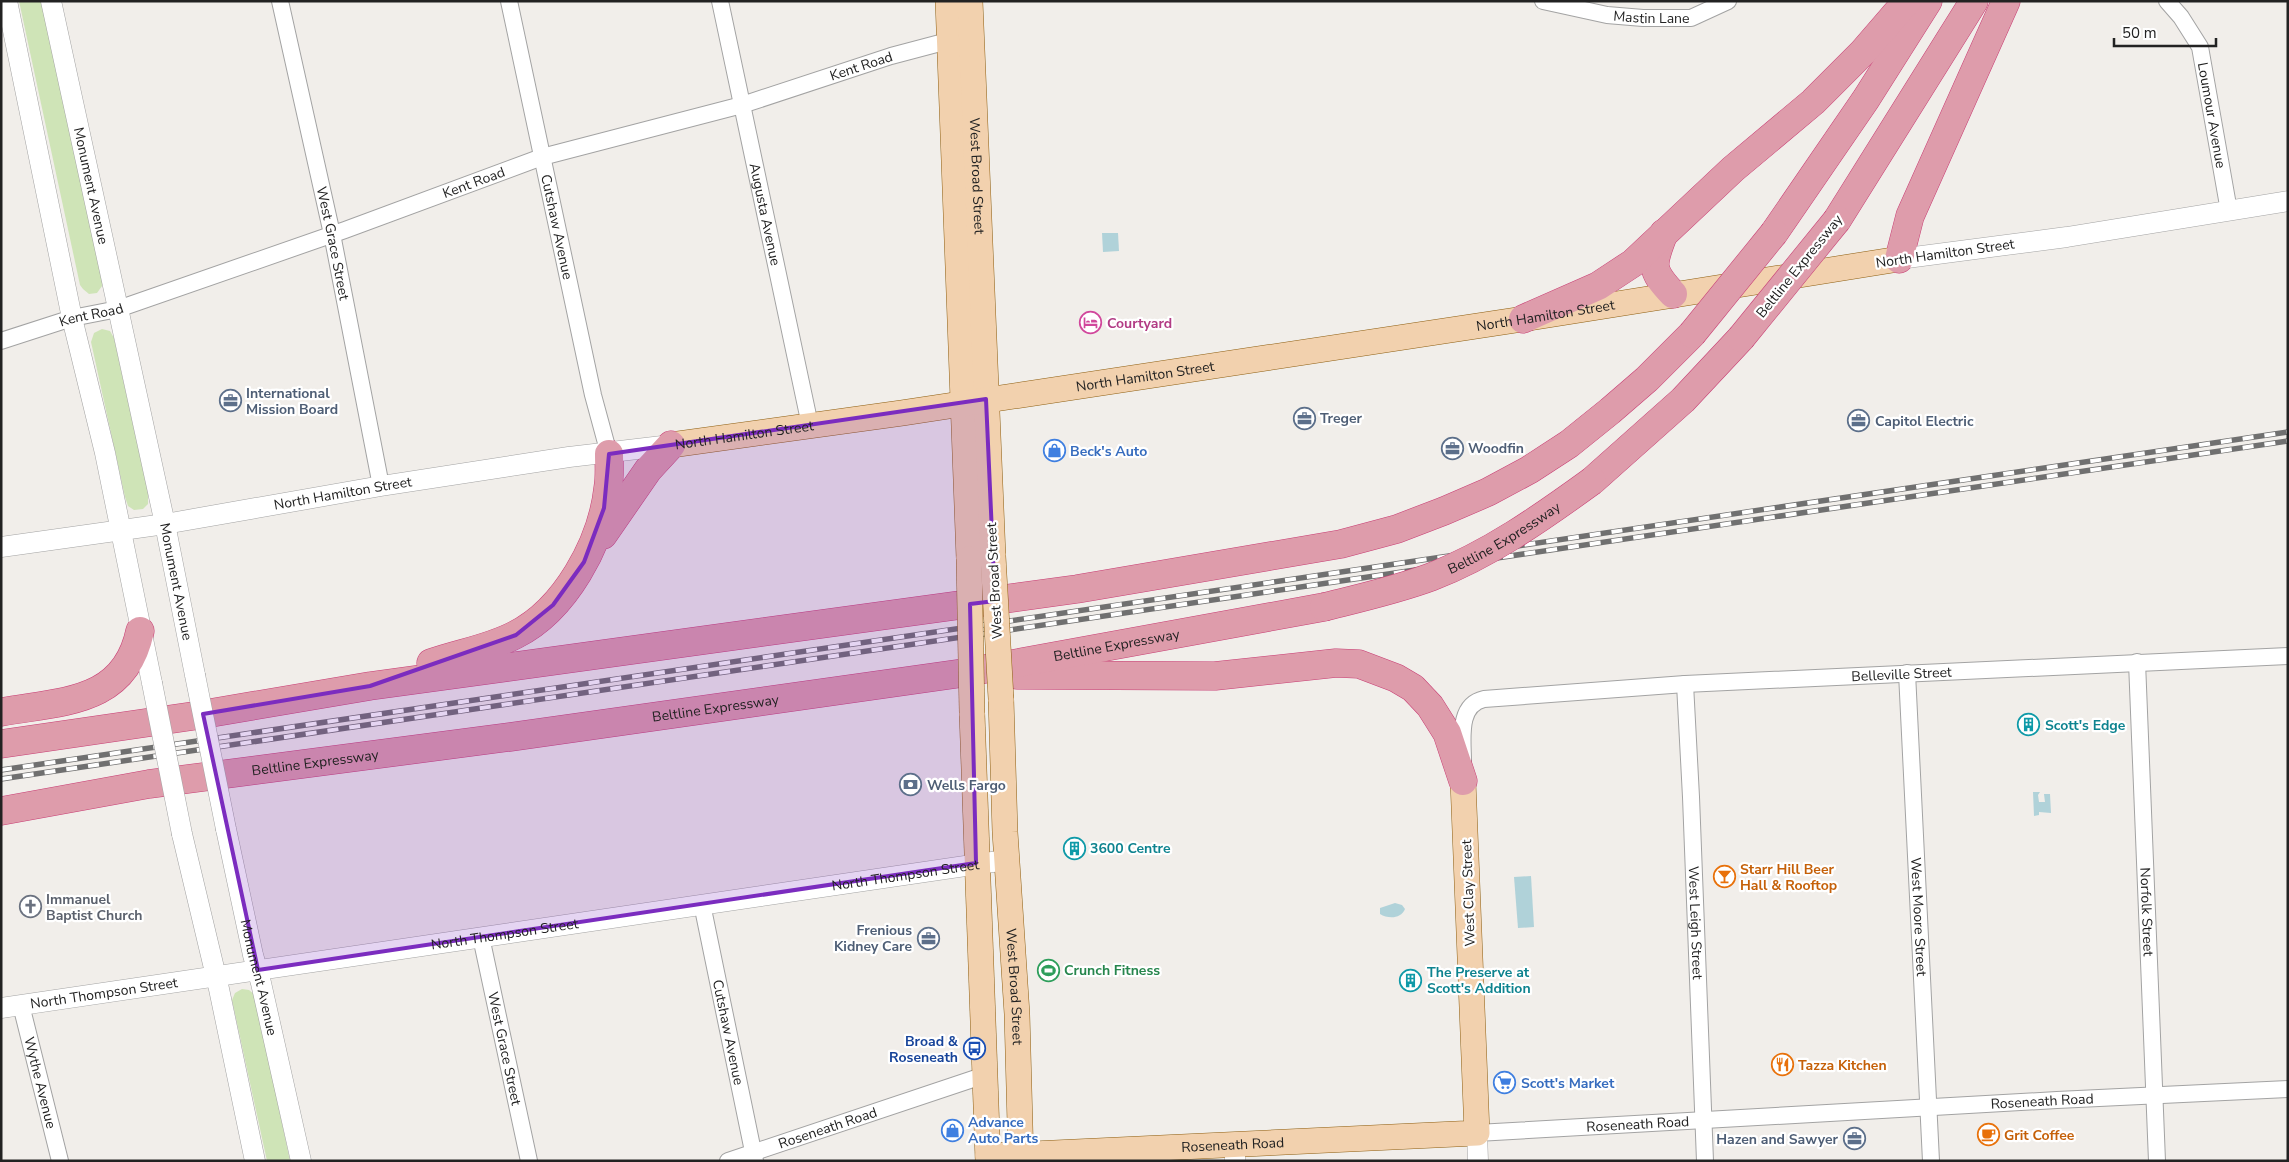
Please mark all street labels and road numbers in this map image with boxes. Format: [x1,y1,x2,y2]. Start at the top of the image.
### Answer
street label: Mastin Lane [1613,7,1689,28]
street label: Kent Road [827,47,895,85]
street label: Loumour Avenue [2193,61,2230,170]
street label: West Broad Street [965,117,989,235]
street label: Monument Avenue [69,126,113,246]
street label: Augusta Avenue [745,161,785,267]
street label: Kent Road [440,163,508,203]
street label: Cutshaw Avenue [536,173,577,281]
street label: West Grace Street [312,185,354,302]
street label: Beltline Expressway [1752,210,1847,322]
street label: North Hamilton Street [1875,234,2016,273]
street label: North Hamilton Street [1475,296,1616,336]
street label: Kent Road [57,299,126,332]
street label: North Hamilton Street [1075,357,1216,397]
street label: North Hamilton Street [674,416,815,454]
street label: North Hamilton Street [272,472,413,515]
street label: Beltline Expressway [1445,497,1565,579]
street label: Monument Avenue [155,521,197,642]
street label: West Broad Street [982,522,1007,640]
street label: Beltline Expressway [1052,624,1182,666]
street label: Belleville Street [1851,663,1952,686]
street label: Beltline Expressway [651,690,781,727]
street label: Beltline Expressway [251,745,381,781]
street label: West Clay Street [1457,839,1480,947]
street label: North Thompson Street [830,855,980,896]
street label: West Moore Street [1906,857,1931,977]
street label: West Leigh Street [1684,866,1707,980]
street label: Norfolk Street [2135,867,2158,957]
street label: North Thompson Street [430,914,580,955]
street label: Monument Avenue [236,917,282,1037]
street label: West Broad Street [1001,928,1027,1045]
street label: North Thompson Street [29,973,179,1014]
street label: Cutshaw Avenue [708,978,748,1087]
street label: West Grace Street [483,990,526,1107]
street label: Wythe Avenue [19,1035,61,1131]
street label: Roseneath Road [1990,1089,2094,1114]
street label: Roseneath Road [776,1103,880,1154]
street label: Roseneath Road [1586,1112,1690,1137]
street label: Roseneath Road [1181,1133,1285,1157]

